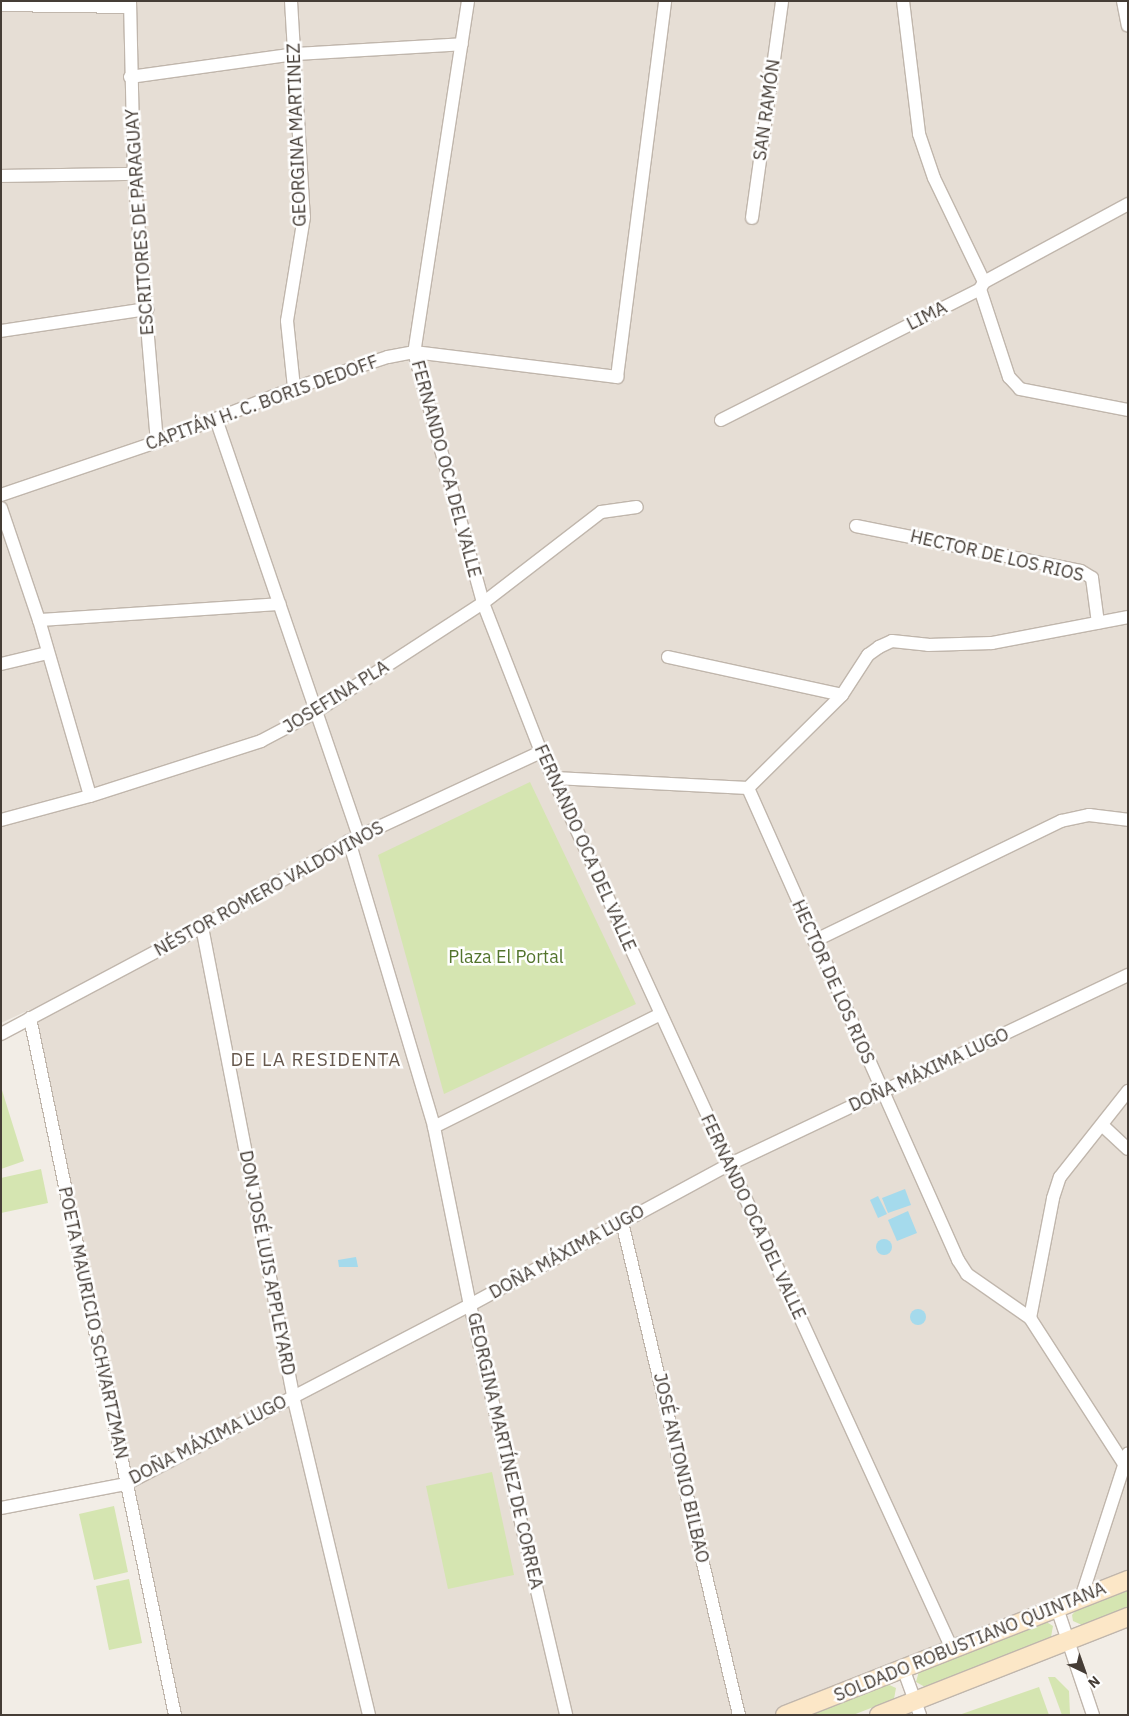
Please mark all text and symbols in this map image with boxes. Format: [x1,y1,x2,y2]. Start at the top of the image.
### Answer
street label: GEORGINA MARTINEZ [283,43,311,227]
street label: SAN RAMÓN [749,58,785,162]
street label: ESCRITORES DE PARAGUAY [121,108,159,336]
street label: LIMA [903,297,951,335]
street label: CAPITÁN H. C. BORIS DEDOFF [143,351,381,455]
street label: FERNANDO OCA DEL VALLE [407,358,485,580]
street label: HECTOR DE LOS RIOS [908,526,1086,586]
street label: JOSEFINA PLA [279,656,393,738]
street label: FERNANDO OCA DEL VALLE [530,741,640,955]
street label: NÉSTOR ROMERO VALDOVINOS [151,817,387,961]
street label: HECTOR DE LOS RIOS [787,897,879,1067]
park label: Plaza El Portal [448,946,564,968]
street label: DOÑA MÁXIMA LUGO [846,1023,1012,1117]
district label: DE LA RESIDENTA [229,1049,403,1071]
street label: FERNANDO OCA DEL VALLE [696,1111,810,1323]
street label: DON JOSÉ LUIS APPLEYARD [235,1149,299,1377]
street label: POETA MAURICIO SCHVARTZMAN [54,1185,132,1461]
street label: DOÑA MÁXIMA LUGO [486,1200,648,1304]
street label: GEORGINA MARTÍNEZ DE CORREA [463,1310,547,1592]
street label: JOSÉ ANTONIO BILBAO [649,1371,713,1565]
street label: DOÑA MÁXIMA LUGO [125,1391,291,1489]
street label: SOLDADO ROBUSTIANO QUINTANA [831,1577,1109,1707]
north arrow [1059,1646,1109,1696]

